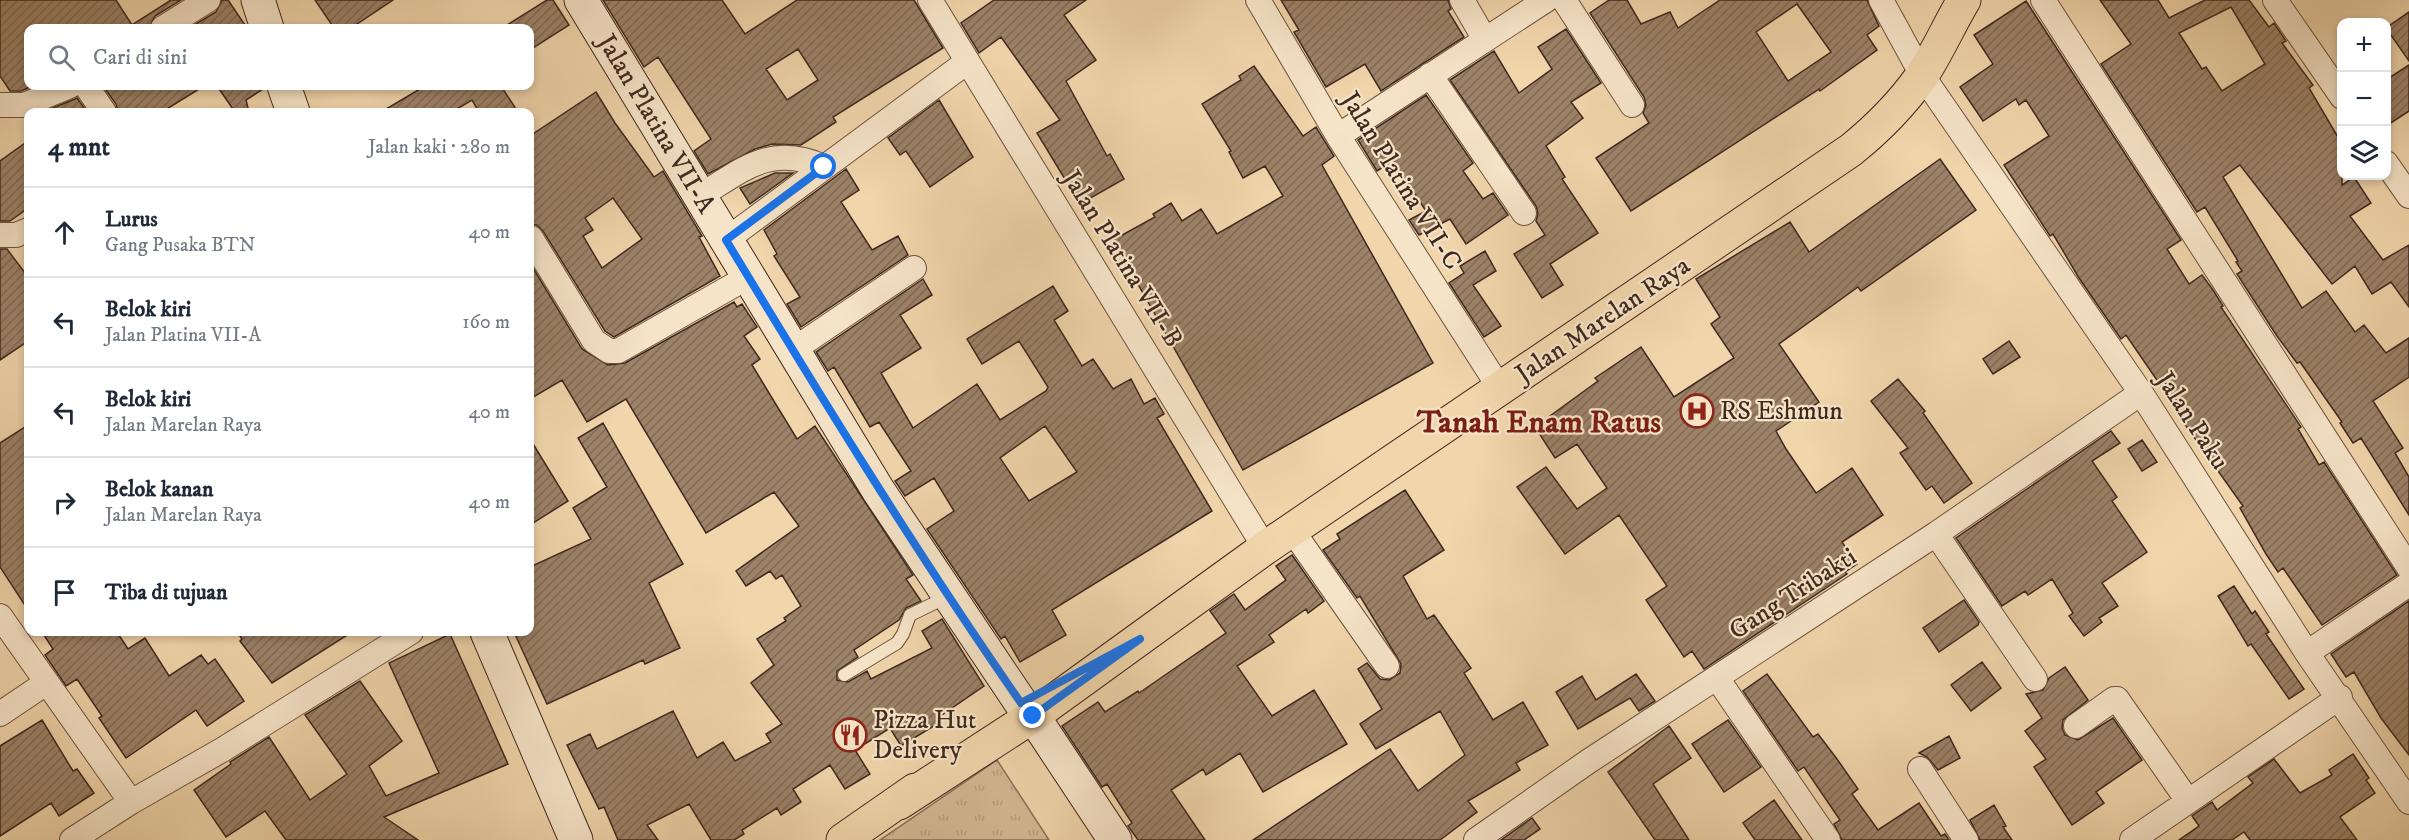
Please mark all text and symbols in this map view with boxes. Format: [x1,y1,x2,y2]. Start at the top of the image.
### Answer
map controls [2337,18,2391,180]
button: + [2337,18,2391,72]
search box [24,24,534,90]
street label: Jalan Platina VII-A [589,27,723,220]
icon: search [45,41,78,74]
text: Cari di sini [93,44,187,71]
button: − [2337,72,2391,126]
street label: Jalan Platina VII-C [1332,84,1469,276]
button: layers [2337,126,2391,180]
text: 4 mnt [48,131,110,164]
text: Jalan kaki · 280 m [368,135,510,160]
route start [810,153,836,179]
street label: Jalan Platina VII-B [1053,163,1190,354]
text: Lurus [105,206,158,233]
icon: ahead [48,216,81,249]
text: 40 m [468,220,510,245]
text: Gang Pusaka BTN [105,233,255,258]
street label: Jalan Marelan Raya [1508,249,1697,392]
text: Belok kiri [105,296,191,323]
icon: left [48,306,81,339]
text: 160 m [462,310,510,335]
text: Jalan Platina VII-A [105,323,261,348]
street label: Jalan Paku [2147,364,2236,476]
text: Belok kiri [105,386,191,413]
hospital icon: RS Eshmun [1679,393,1715,429]
place label: RS Eshmun [1720,395,1843,428]
icon: left [48,396,81,429]
text: 40 m [468,400,510,425]
district label: Tanah Enam Ratus [1416,403,1661,443]
text: Jalan Marelan Raya [105,413,262,438]
text: Belok kanan [105,476,213,503]
icon: right [48,486,81,519]
text: 40 m [468,490,510,515]
text: Jalan Marelan Raya [105,503,262,528]
street label: Gang Tribakti [1723,541,1863,647]
icon: arrive [48,576,81,609]
text: Tiba di tujuan [105,579,227,606]
route end [1019,702,1045,728]
place label: Pizza Hut Delivery [873,704,976,767]
restaurant icon: Pizza Hut Delivery [832,717,868,753]

